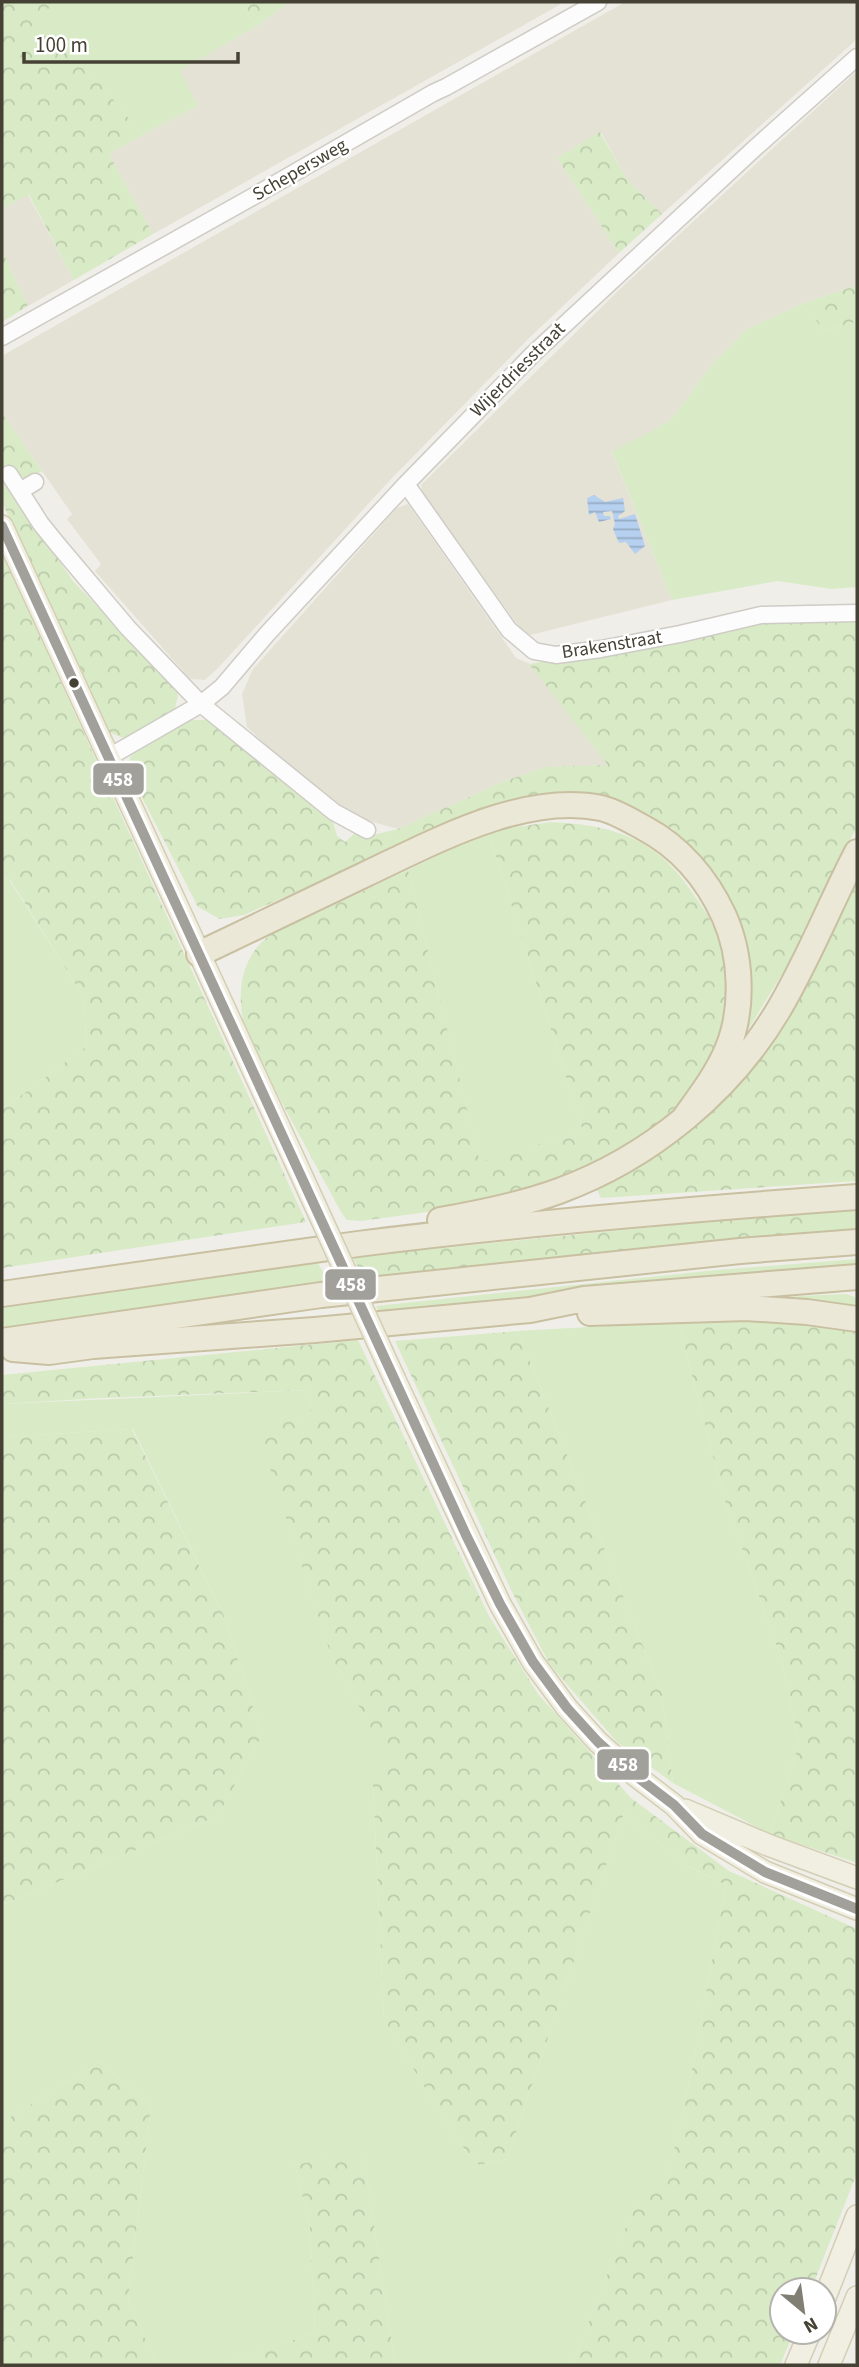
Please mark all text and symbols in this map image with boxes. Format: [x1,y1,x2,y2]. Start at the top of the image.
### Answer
scale bar [24,21,238,65]
text: 100 m [35,30,88,60]
street label: Schepersweg [248,132,353,208]
street label: Wijerdriesstraat [464,316,572,424]
street label: Brakenstraat [560,624,665,666]
unlabelled marker [67,676,81,690]
line badge: 458 [92,762,145,796]
text: 458 [103,767,133,794]
line badge: 458 [324,1268,377,1301]
text: 458 [336,1272,366,1299]
line badge: 458 [596,1748,650,1781]
text: 458 [608,1752,638,1779]
north arrow [768,2276,838,2346]
text: N [798,2310,823,2339]

